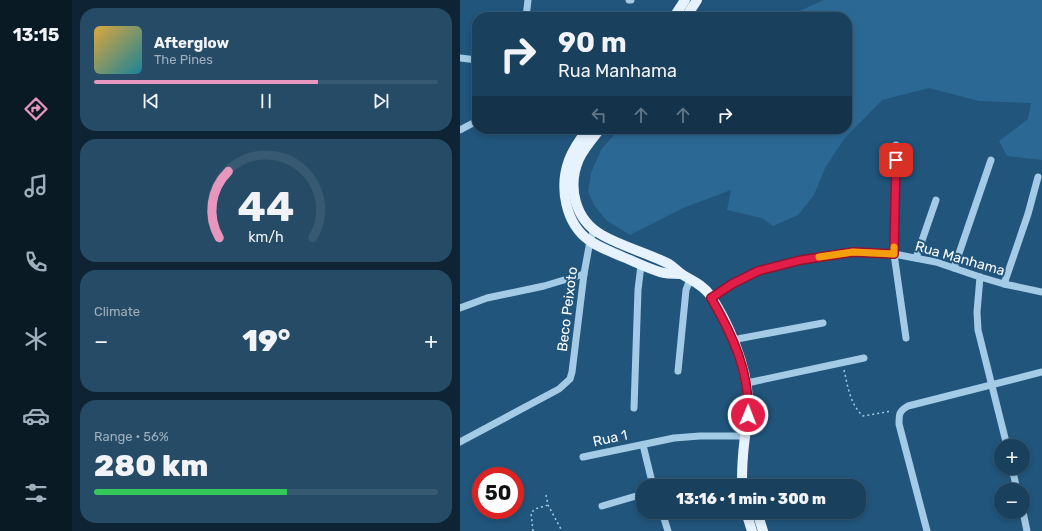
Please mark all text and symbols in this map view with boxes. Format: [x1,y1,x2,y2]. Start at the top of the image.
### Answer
text: 13:15 [13,24,59,46]
text: 90 m [558,26,627,59]
icon: right [492,28,544,80]
text: Afterglow [154,34,229,52]
text: The Pines [154,52,213,67]
text: Rua Manhama [558,60,677,82]
icon: previous [140,90,162,112]
icon: pause [255,90,277,112]
icon: next [370,90,392,112]
icon: directions [22,95,50,123]
icon: left [588,104,610,126]
icon: ahead [630,104,652,126]
icon: ahead [672,104,694,126]
icon: right [714,104,736,126]
pin [879,143,913,177]
icon: arrive [885,149,907,171]
icon: music [22,172,50,200]
text: 44 [238,182,294,231]
text: km/h [248,229,284,246]
street label: Rua Manhama [913,238,1007,279]
icon: phone [22,248,50,276]
street label: Beco Peixoto [554,266,581,352]
text: Climate [94,304,140,319]
text: 19° [242,323,290,359]
icon: climate [22,325,50,353]
text: − [94,328,108,355]
text: + [424,328,438,355]
position arrow [727,394,769,436]
icon: car [22,402,50,430]
street label: Rua 1 [591,427,629,450]
text: Range · 56% [94,429,169,444]
map controls [994,439,1030,519]
button: + [994,439,1030,475]
text: 280 km [94,448,208,484]
speed limit sign: 50 [472,467,524,519]
icon: filters [22,479,50,507]
button: − [994,483,1030,519]
text: 13:16 · 1 min · 300 m [676,490,826,508]

